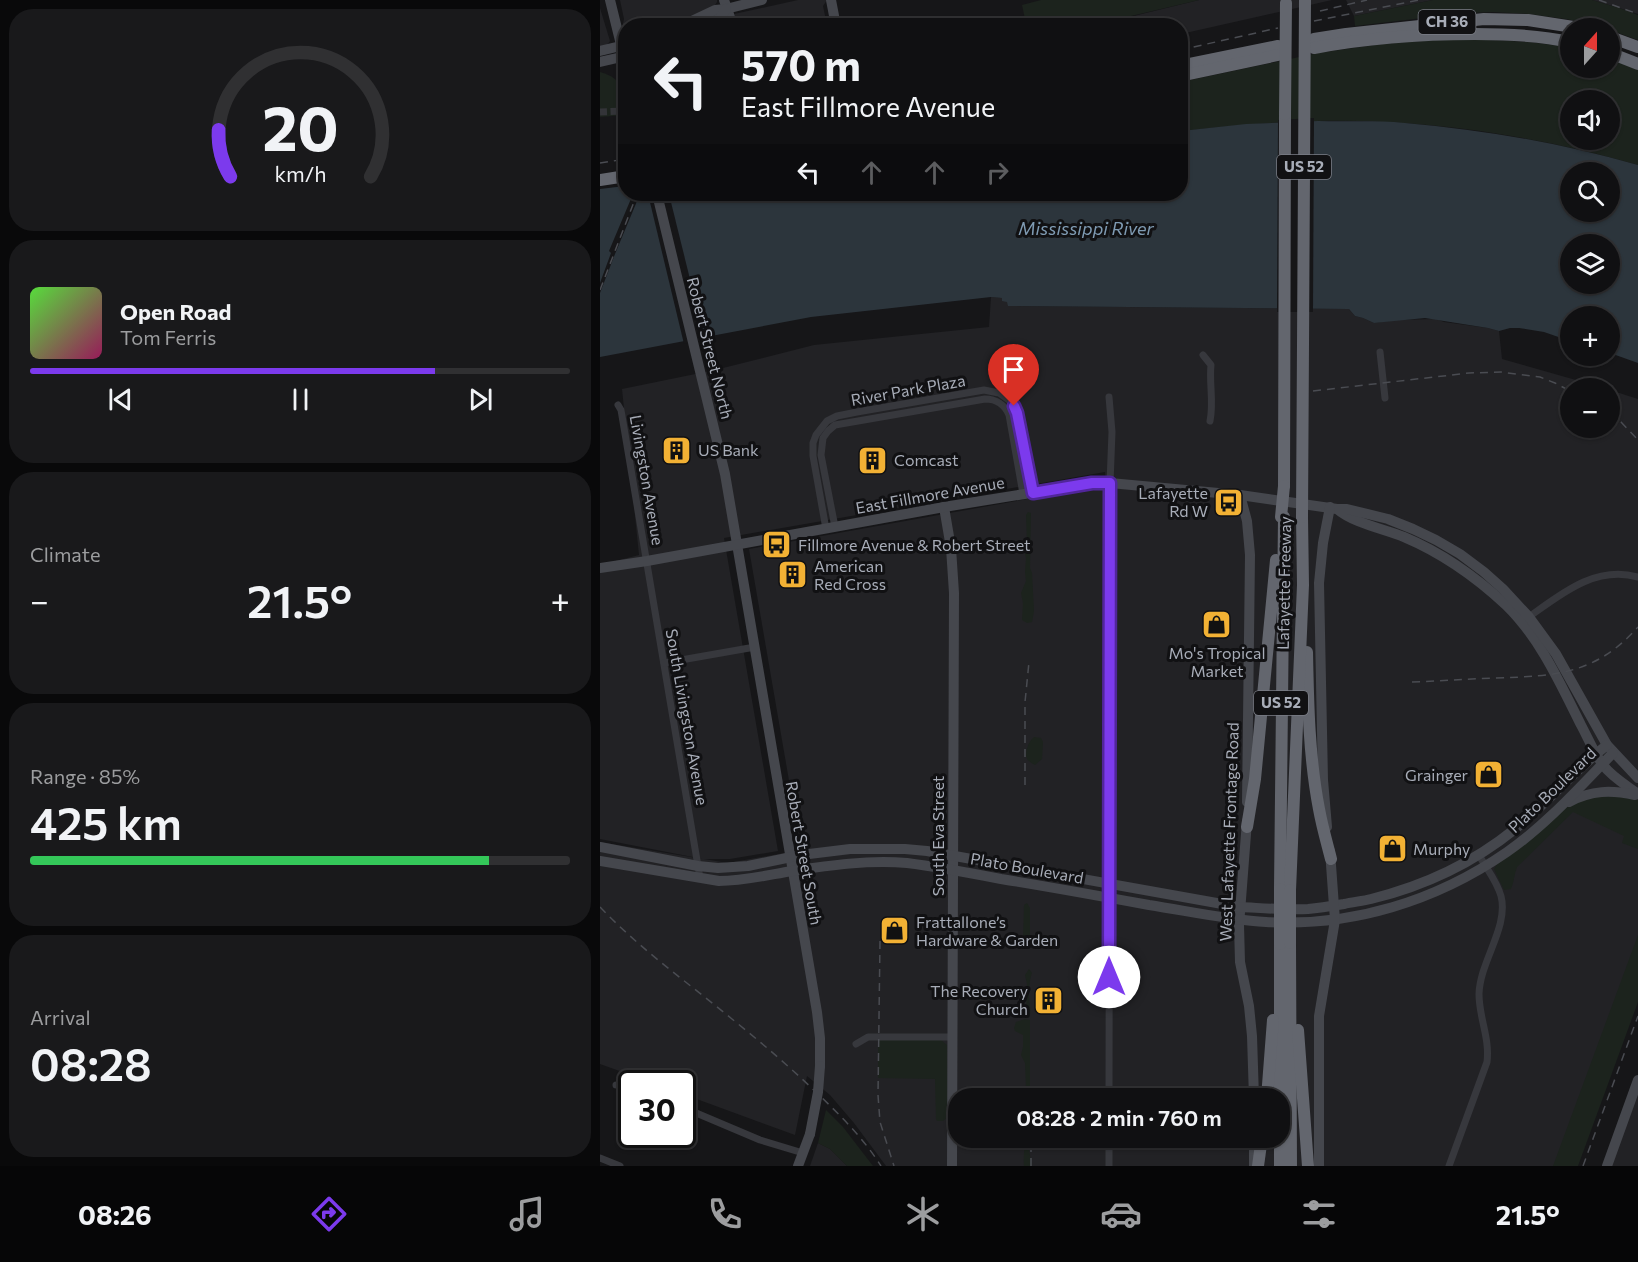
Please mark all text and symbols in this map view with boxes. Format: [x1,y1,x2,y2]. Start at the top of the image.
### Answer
road number: CH 36 [1418,10,1476,34]
north arrow [1560,18,1620,78]
map controls [1560,18,1620,438]
text: 570 m [741,38,861,90]
icon: left [642,42,720,120]
text: 20 [262,88,338,164]
text: East Fillmore Avenue [741,90,995,123]
button: sound [1560,90,1620,150]
road number: US 52 [1277,155,1331,179]
icon: left [792,156,825,189]
icon: ahead [855,156,888,189]
icon: ahead [918,156,951,189]
icon: right [981,156,1014,189]
text: km/h [274,161,326,187]
button: search [1560,162,1620,222]
water label: Mississippi River [1018,217,1155,239]
button: layers [1560,234,1620,294]
street label: Robert Street North [684,275,737,421]
text: Open Road [120,298,231,325]
button: + [1560,306,1620,366]
text: Tom Ferris [120,325,216,349]
pin [988,344,1039,406]
icon: arrive [997,353,1030,386]
street label: River Park Plaza [849,370,967,409]
button: − [1560,378,1620,438]
icon: previous [104,383,137,416]
icon: pause [284,383,317,416]
icon: next [464,383,497,416]
street label: Livingston Avenue [627,413,668,547]
building icon: US Bank [661,434,693,466]
place label: US Bank [698,440,759,459]
building icon: Comcast [857,444,889,476]
place label: Comcast [894,450,959,469]
street label: East Fillmore Avenue [854,472,1006,517]
place label: Lafayette Rd W [1138,483,1208,520]
bus stop icon: Lafayette Rd W [1213,486,1245,518]
street label: Lafayette Freeway [1273,516,1294,650]
bus stop icon: Fillmore Avenue & Robert Street [761,529,793,561]
place label: Fillmore Avenue & Robert Street [798,535,1031,554]
text: Climate [30,542,100,566]
place label: American Red Cross [814,556,886,593]
building icon: American Red Cross [777,559,809,591]
text: 21.5° [247,572,352,627]
text: − [30,579,49,620]
text: + [551,579,570,620]
shop icon: Mo's Tropical Market [1201,609,1233,641]
street label: South Livingston Avenue [663,627,712,807]
place label: Mo's Tropical Market [1169,643,1265,680]
road number: US 52 [1254,691,1308,715]
street label: West Lafayette Frontage Road [1215,722,1242,942]
street label: Plato Boulevard [1504,743,1599,836]
shop icon: Grainger [1473,759,1505,791]
text: Range · 85% [30,764,140,788]
place label: Grainger [1405,765,1469,784]
street label: South Eva Street [928,775,947,896]
street label: Robert Street South [782,780,826,926]
text: 425 km [30,794,182,849]
shop icon: Murphy [1376,833,1408,865]
place label: Murphy [1413,839,1470,858]
street label: Plato Boulevard [969,848,1085,887]
place label: Frattallone’s Hardware & Garden [916,912,1058,949]
shop icon: Frattallone’s Hardware & Garden [879,915,911,947]
position arrow [1077,945,1141,1009]
place label: The Recovery Church [930,981,1028,1018]
building icon: The Recovery Church [1033,984,1065,1016]
text: Arrival [30,1005,91,1029]
text: 08:28 [30,1035,152,1090]
speed limit sign: 30 [618,1070,696,1148]
text: 08:28 · 2 min · 760 m [1016,1104,1222,1131]
icon: directions [308,1193,350,1235]
icon: music [506,1193,548,1235]
icon: phone [704,1193,746,1235]
icon: climate [902,1193,944,1235]
icon: car [1100,1193,1142,1235]
icon: filters [1298,1193,1340,1235]
text: 08:26 [78,1198,152,1231]
text: 21.5° [1496,1198,1560,1231]

